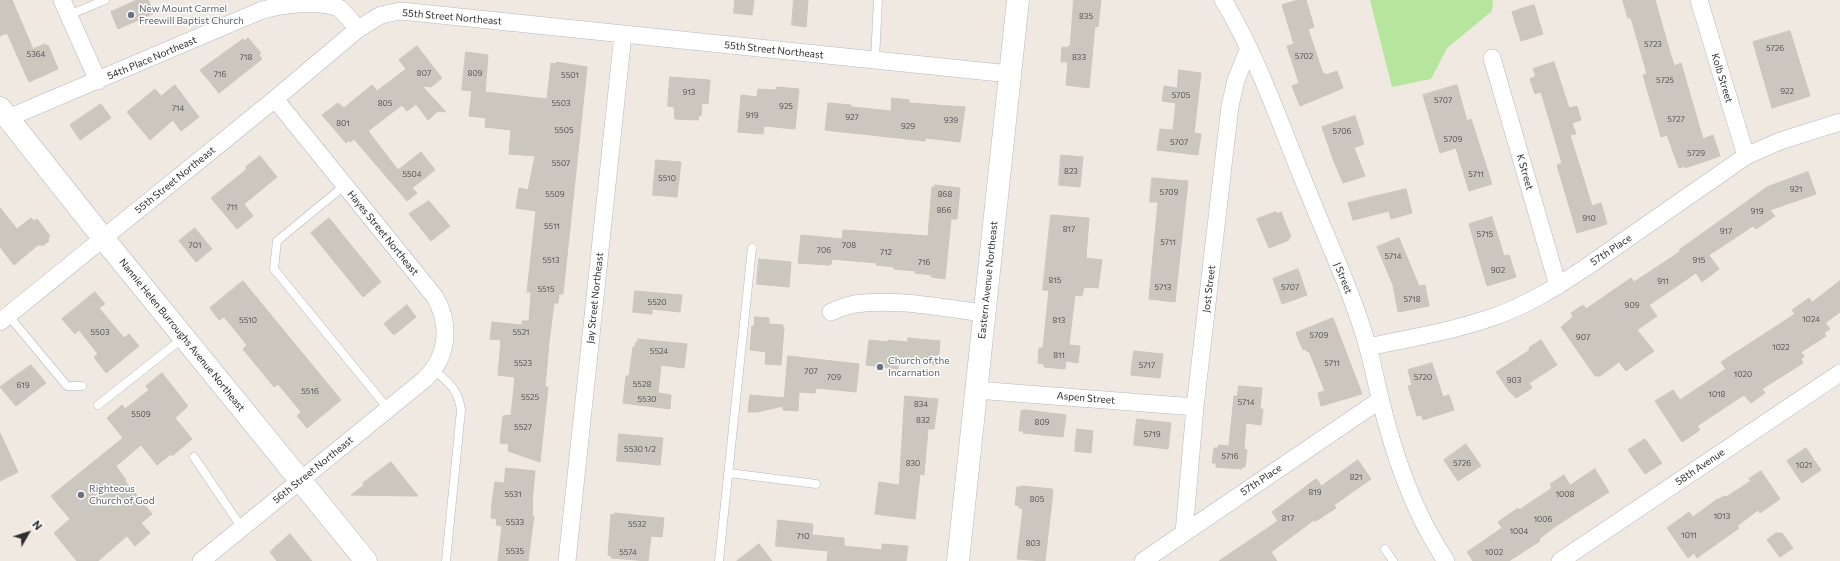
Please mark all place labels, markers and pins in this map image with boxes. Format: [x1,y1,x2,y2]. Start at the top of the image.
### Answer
place label: New Mount Carmel Freewill Baptist Church [139,3,244,26]
marker: New Mount Carmel Freewill Baptist Church [126,10,136,20]
place label: Church of the Incarnation [888,355,949,378]
marker: Church of the Incarnation [875,362,885,372]
place label: Righteous Church of God [89,483,154,506]
marker: Righteous Church of God [76,490,86,500]

